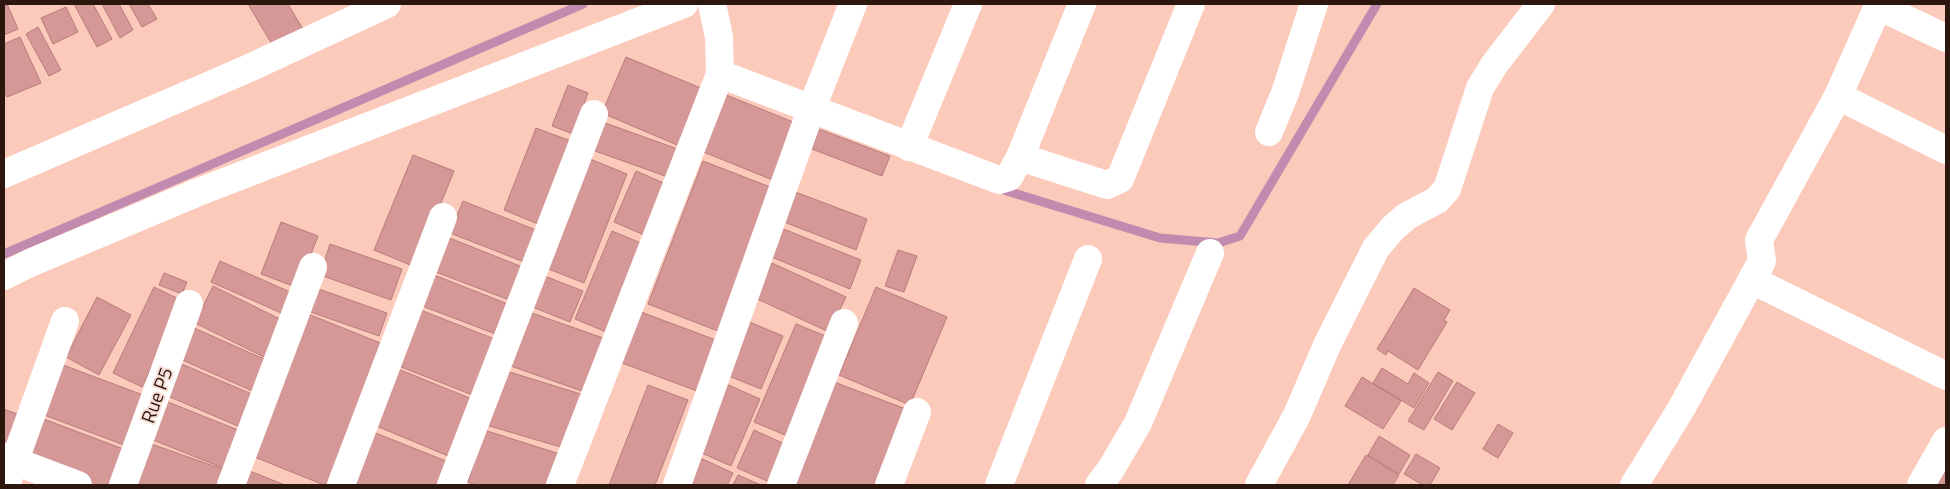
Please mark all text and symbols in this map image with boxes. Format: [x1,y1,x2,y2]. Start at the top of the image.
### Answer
street label: Rue P5 [133,363,179,427]

